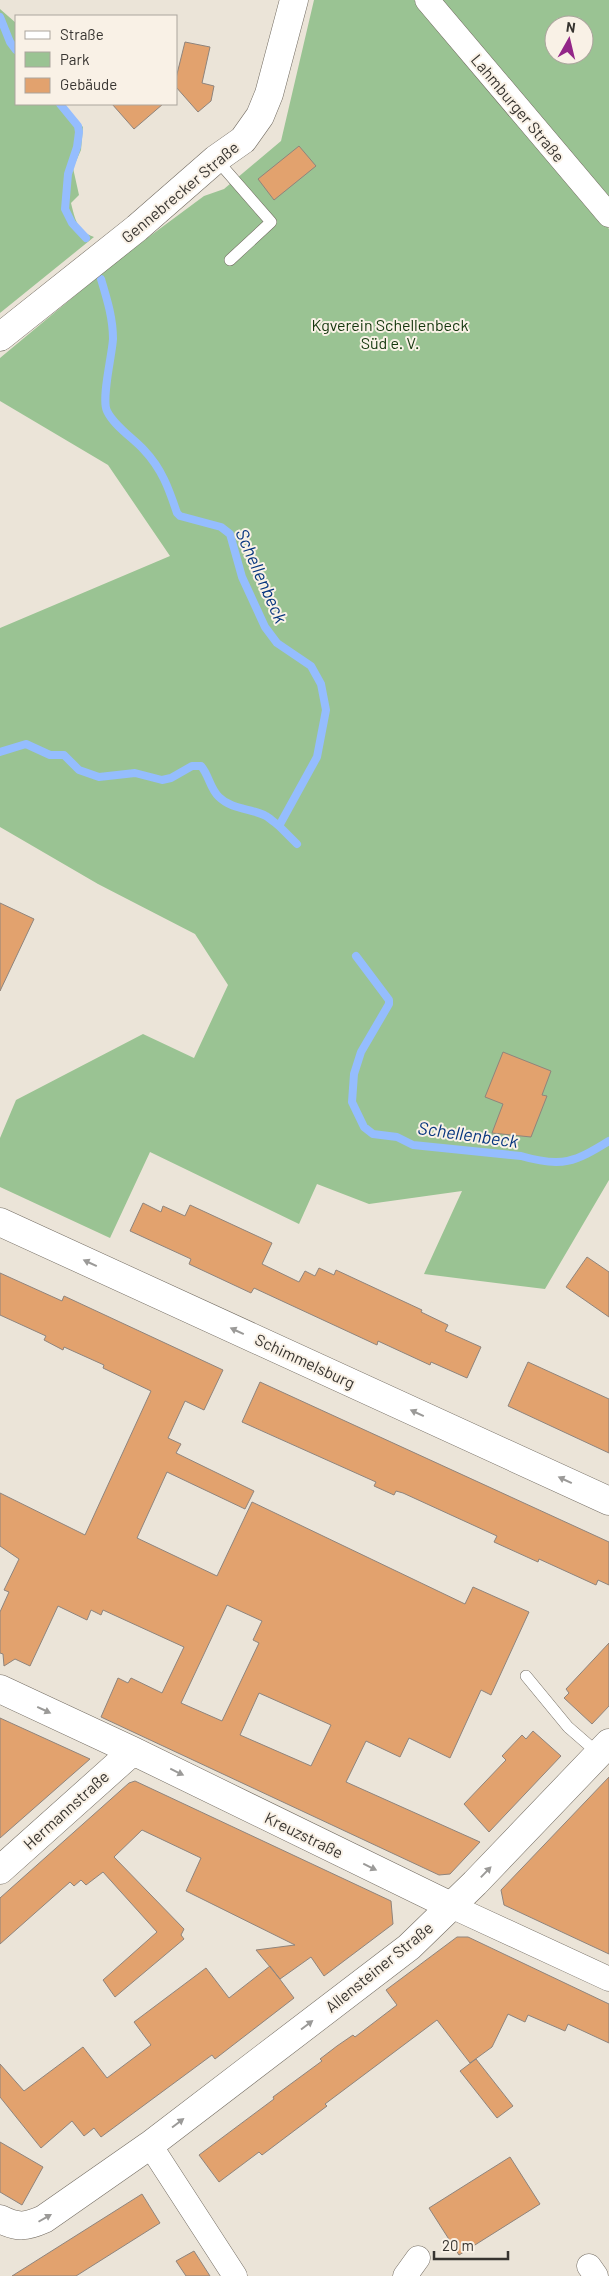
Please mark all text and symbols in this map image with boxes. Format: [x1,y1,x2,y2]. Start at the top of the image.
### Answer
legend [15,15,178,105]
north arrow [544,15,594,65]
text: N [565,18,577,36]
text: Straße [60,25,104,43]
text: Park [60,50,90,68]
street label: Lahmburger Straße [468,50,569,165]
text: Gebäude [60,75,117,93]
street label: Gennebrecker Straße [117,137,242,246]
park label: Kgverein Schellenbeck Süd e. V. [312,315,468,352]
water label: Schellenbeck [231,525,293,626]
water label: Schellenbeck [417,1116,520,1152]
one-way arrow [83,1259,97,1267]
one-way arrow [230,1326,244,1334]
street label: Schimmelsburg [252,1329,358,1392]
one-way arrow [410,1408,424,1416]
one-way arrow [558,1476,572,1484]
one-way arrow [37,1706,51,1714]
street label: Hermannstraße [19,1766,112,1853]
one-way arrow [169,1768,184,1776]
street label: Kreuzstraße [262,1807,346,1862]
one-way arrow [362,1863,377,1871]
one-way arrow [480,1866,492,1878]
street label: Allensteiner Straße [321,1917,436,2016]
one-way arrow [300,2019,313,2030]
one-way arrow [171,2118,184,2129]
one-way arrow [39,2213,52,2222]
scale bar [434,2228,508,2260]
text: 20 m [442,2236,474,2254]

